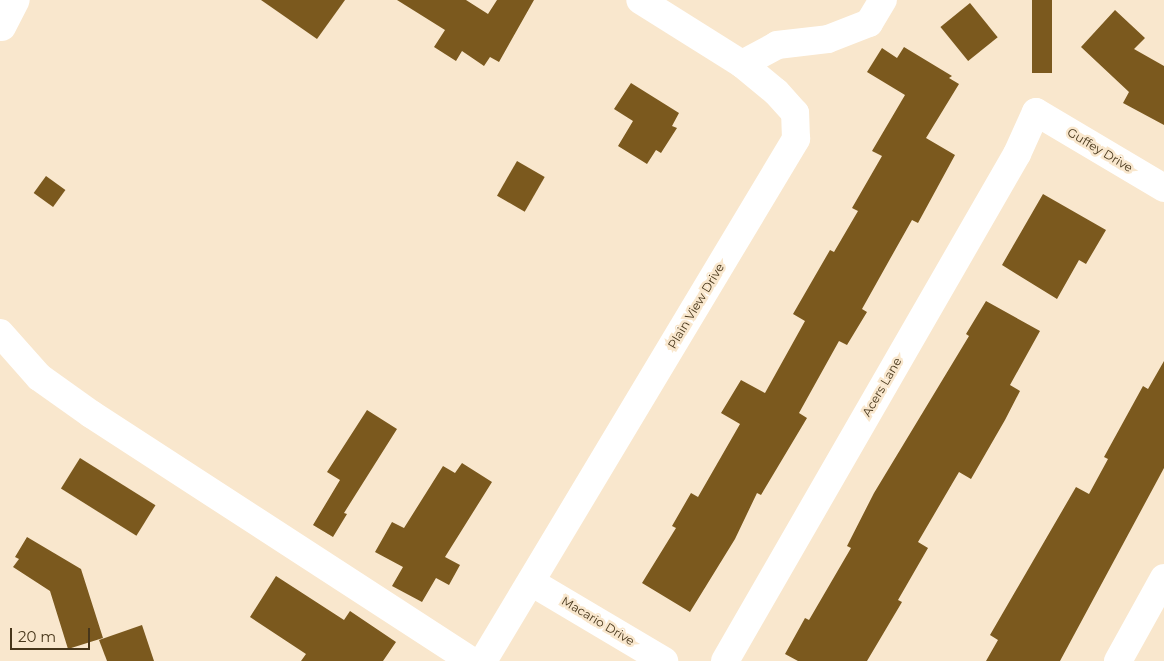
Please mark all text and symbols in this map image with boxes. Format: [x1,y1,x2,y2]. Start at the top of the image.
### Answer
street label: Guffey Drive [1065,125,1135,175]
street label: Plain View Drive [665,261,727,351]
street label: Acers Lane [859,355,905,419]
street label: Macario Drive [559,594,637,648]
scale bar [12,618,92,650]
text: 20 m [18,627,56,646]

